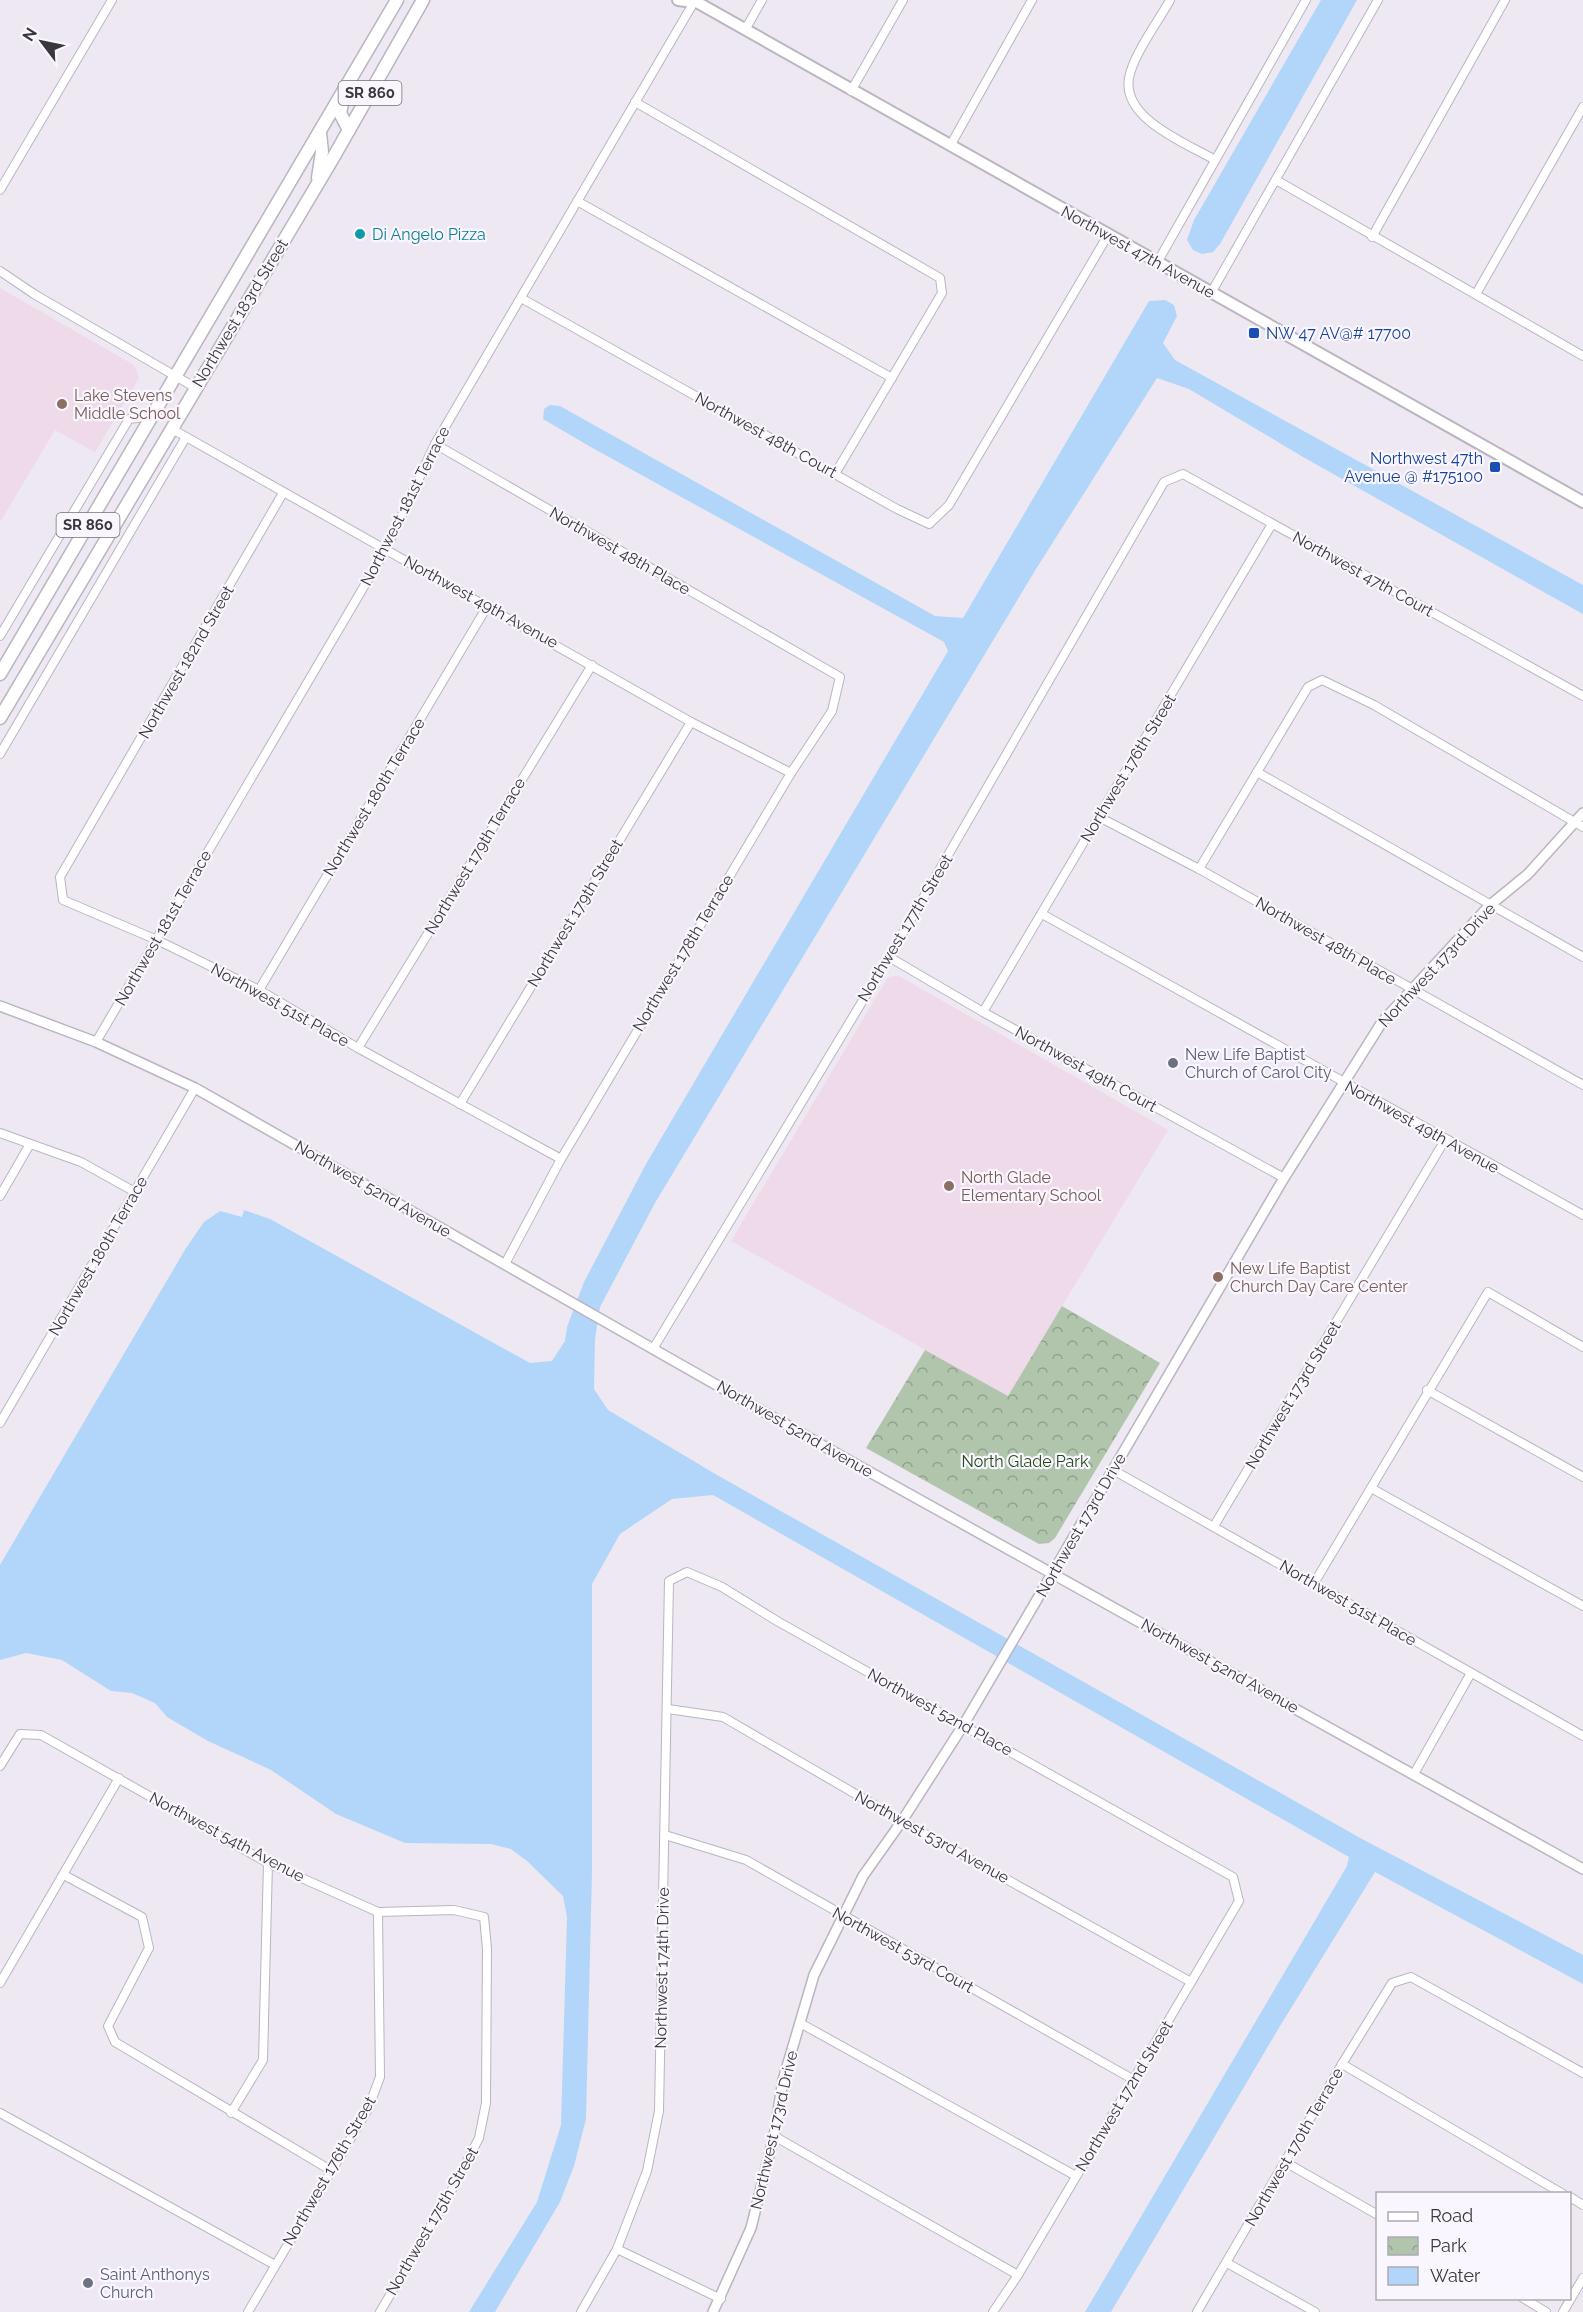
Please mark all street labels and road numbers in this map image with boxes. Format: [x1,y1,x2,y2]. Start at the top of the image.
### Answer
road number: SR 860 [338,81,401,105]
street label: Northwest 47th Avenue [1058,202,1218,302]
street label: Northwest 183rd Street [188,235,292,391]
street label: Northwest 48th Court [692,388,841,482]
street label: Northwest 181st Terrace [356,423,454,589]
street label: Northwest 48th Place [546,503,694,599]
road number: SR 860 [56,513,119,537]
street label: Northwest 47th Court [1289,527,1437,621]
street label: Northwest 49th Avenue [400,552,562,652]
street label: Northwest 182nd Street [134,582,238,742]
street label: Northwest 176th Street [1076,690,1180,845]
street label: Northwest 180th Terrace [319,715,429,879]
street label: Northwest 179th Terrace [421,774,529,938]
street label: Northwest 179th Street [523,835,627,990]
street label: Northwest 181st Terrace [111,847,215,1009]
street label: Northwest 177th Street [854,851,957,1005]
street label: Northwest 178th Terrace [629,871,737,1035]
street label: Northwest 48th Place [1252,893,1400,989]
street label: Northwest 173rd Drive [1375,899,1499,1031]
street label: Northwest 51st Place [208,959,352,1051]
street label: Northwest 49th Court [1012,1022,1161,1116]
street label: Northwest 49th Avenue [1341,1077,1503,1177]
street label: Northwest 52nd Avenue [292,1136,454,1242]
street label: Northwest 180th Terrace [45,1173,151,1339]
street label: Northwest 173rd Street [1241,1317,1345,1472]
street label: Northwest 52nd Avenue [714,1376,876,1482]
street label: Northwest 173rd Drive [1032,1450,1130,1600]
street label: Northwest 51st Place [1276,1556,1420,1650]
street label: Northwest 52nd Avenue [1138,1615,1302,1717]
street label: Northwest 52nd Place [864,1664,1016,1760]
street label: Northwest 53rd Avenue [852,1787,1012,1887]
street label: Northwest 54th Avenue [146,1788,308,1886]
street label: Northwest 174th Drive [651,1887,673,2049]
street label: Northwest 53rd Court [829,1903,978,1997]
street label: Northwest 172nd Street [1071,2017,1177,2175]
street label: Northwest 173rd Drive [746,2049,802,2211]
street label: Northwest 170th Terrace [1241,2064,1347,2230]
street label: Northwest 176th Street [278,2092,380,2249]
street label: Northwest 175th Street [382,2143,483,2299]

